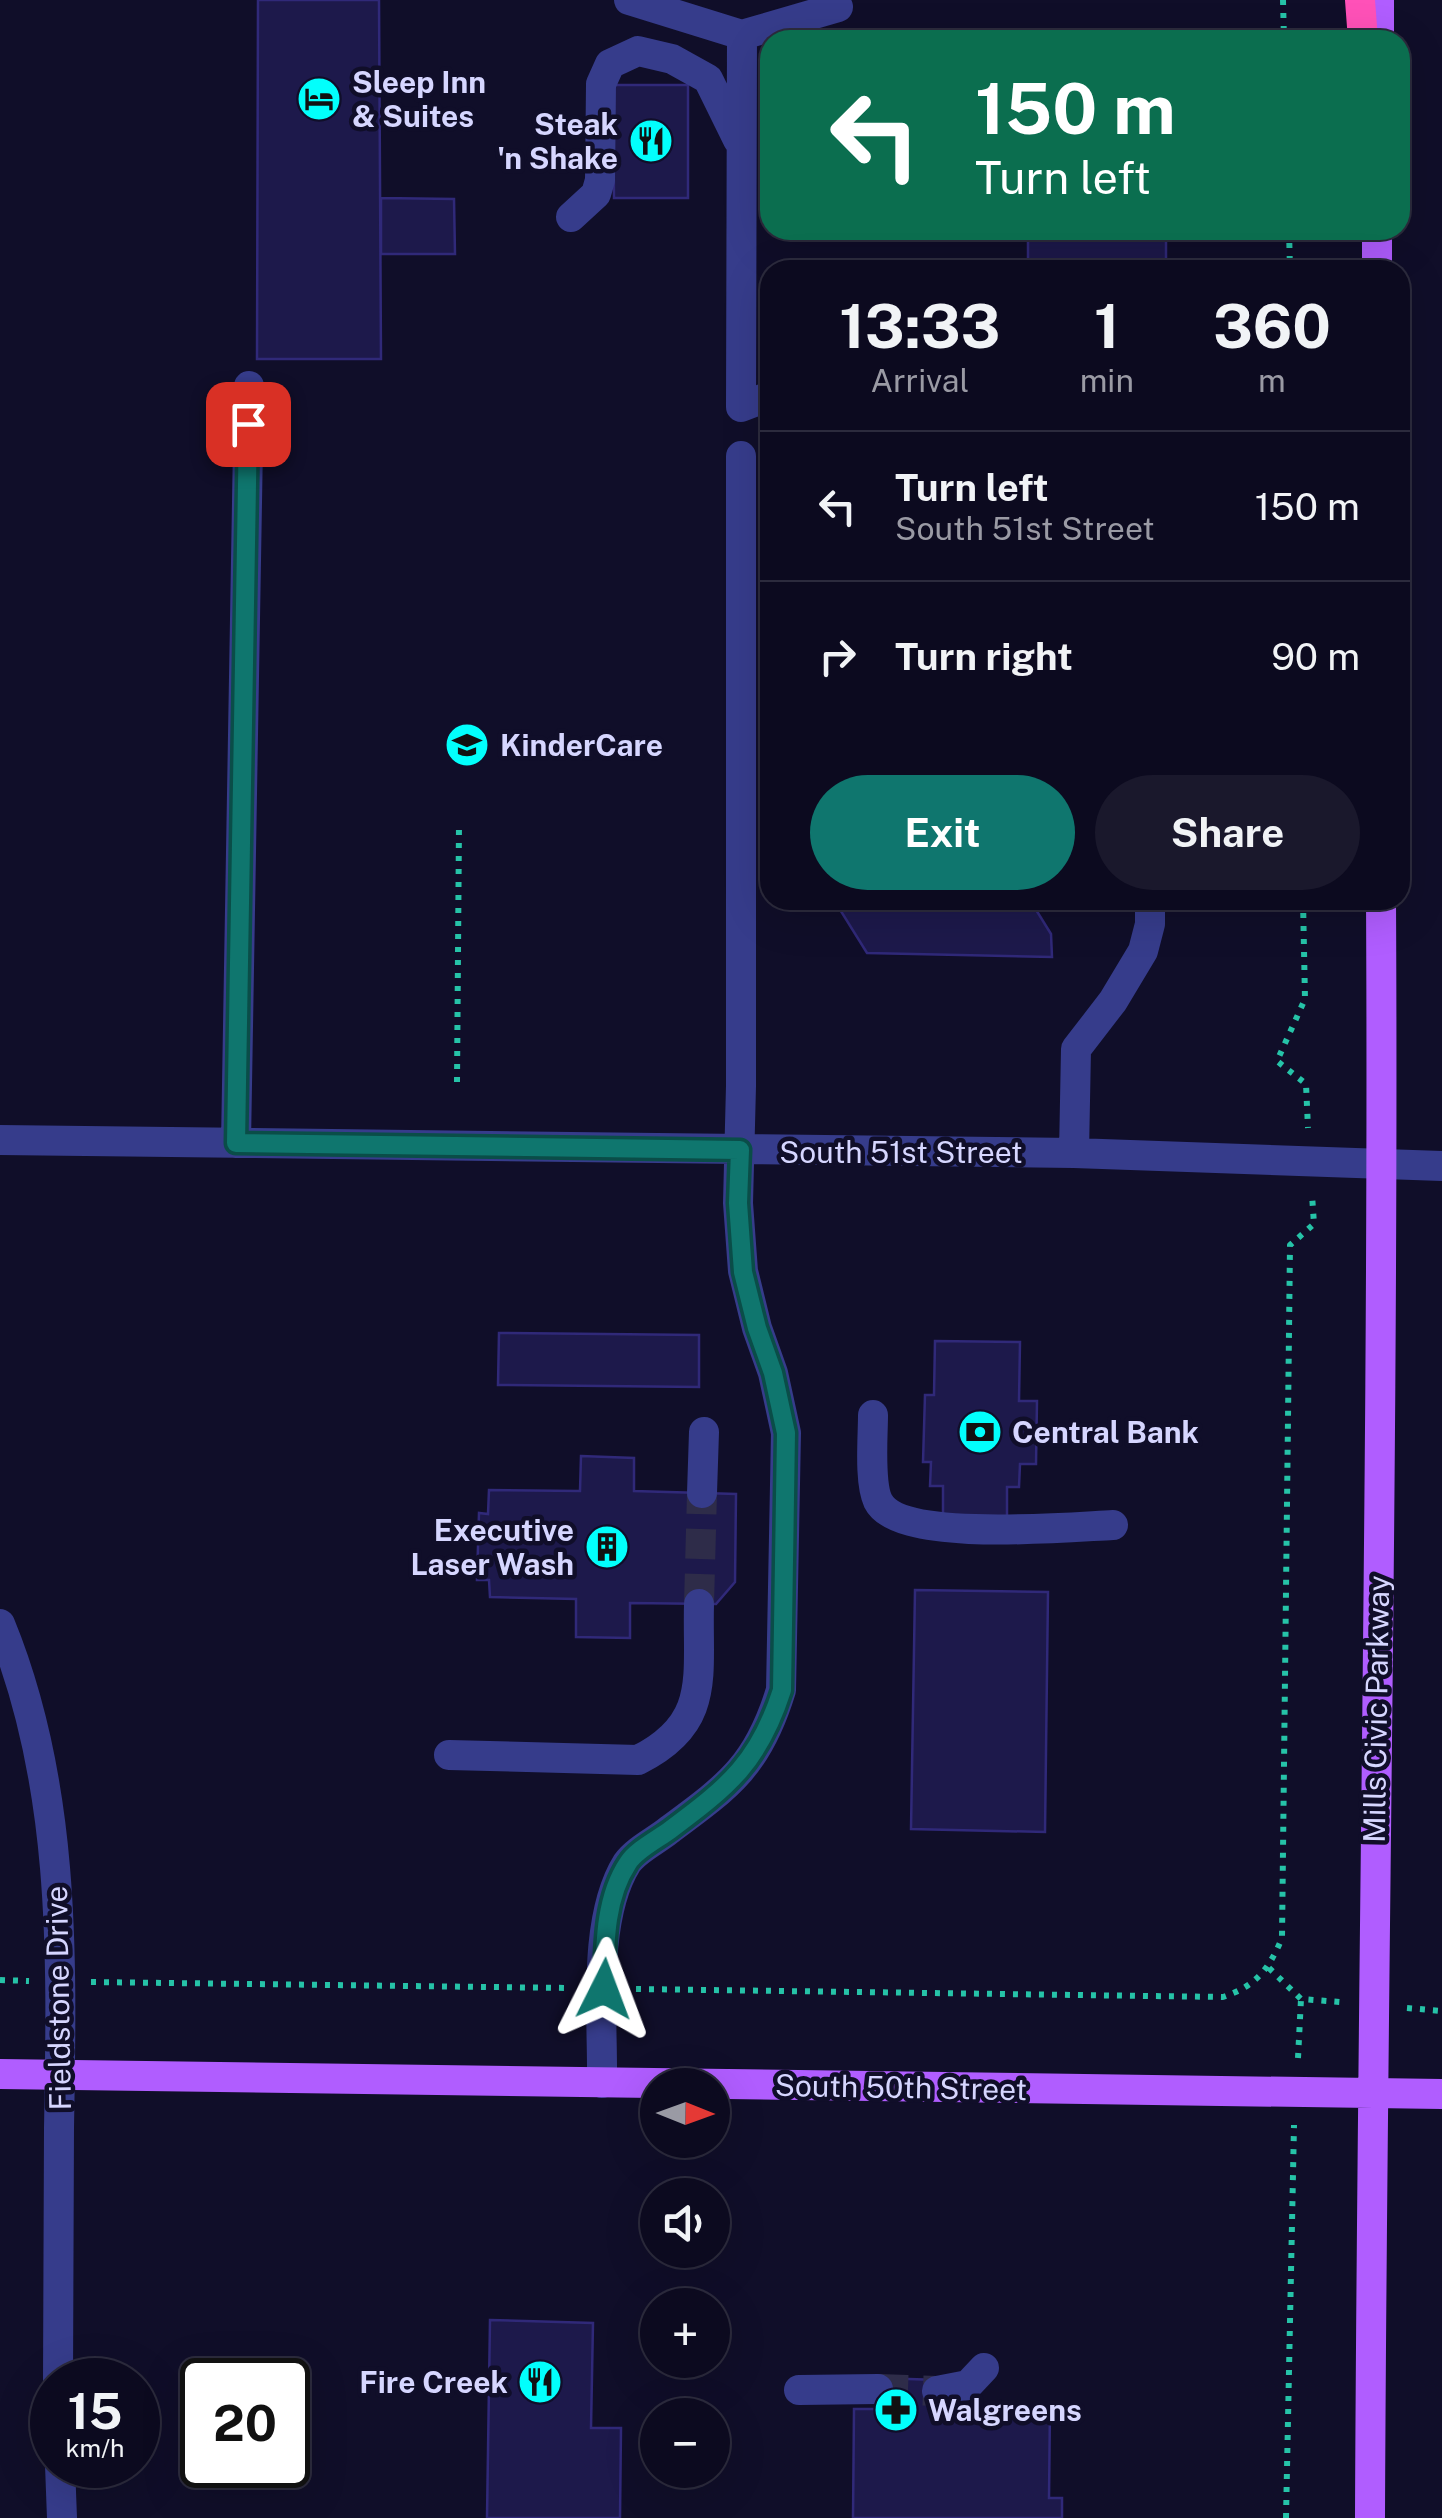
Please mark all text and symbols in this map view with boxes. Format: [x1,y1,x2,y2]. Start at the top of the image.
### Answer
place label: Sleep Inn & Suites [352,64,486,134]
text: 150 m [975,67,1176,150]
icon: left [810,70,940,200]
hotel icon: Sleep Inn & Suites [296,76,342,122]
place label: Steak 'n Shake [497,106,618,176]
restaurant icon: Steak 'n Shake [628,118,674,164]
text: Turn left [975,151,1151,204]
text: 13:33 [839,291,1001,362]
text: 1 [1094,291,1120,362]
text: 360 [1213,291,1331,362]
text: Arrival [870,362,969,399]
text: min [1080,362,1134,399]
text: m [1258,362,1286,399]
pin [206,382,291,467]
icon: arrive [221,397,276,452]
text: Turn left [895,465,1049,510]
icon: left [810,479,865,534]
text: 150 m [1255,484,1360,529]
text: South 51st Street [895,510,1155,547]
icon: right [810,629,865,684]
text: Turn right [895,634,1073,679]
text: 90 m [1271,634,1360,679]
school or university icon: KinderCare [444,722,490,768]
place label: KinderCare [500,727,663,763]
button: Exit [810,775,1075,890]
button: Share [1095,775,1360,890]
street label: South 51st Street [779,1134,1023,1170]
bank icon: Central Bank [957,1409,1003,1455]
place label: Central Bank [1012,1414,1199,1450]
place label: Executive Laser Wash [410,1512,574,1582]
building icon: Executive Laser Wash [584,1524,630,1570]
street label: Mills Civic Parkway [1356,1575,1396,1843]
street label: Fieldstone Drive [38,1885,78,2111]
position arrow [552,1937,656,2041]
street label: South 50th Street [775,2067,1027,2107]
north arrow [640,2068,730,2158]
map controls [640,2068,730,2488]
button: sound [640,2178,730,2268]
button: + [640,2288,730,2378]
speed limit sign: 20 [180,2358,310,2488]
restaurant icon: Fire Creek [517,2359,563,2405]
place label: Fire Creek [359,2364,508,2400]
text: 15 [67,2381,123,2440]
pharmacy icon: Walgreens [873,2387,919,2433]
place label: Walgreens [928,2392,1082,2428]
button: − [640,2398,730,2488]
text: km/h [66,2433,124,2463]

